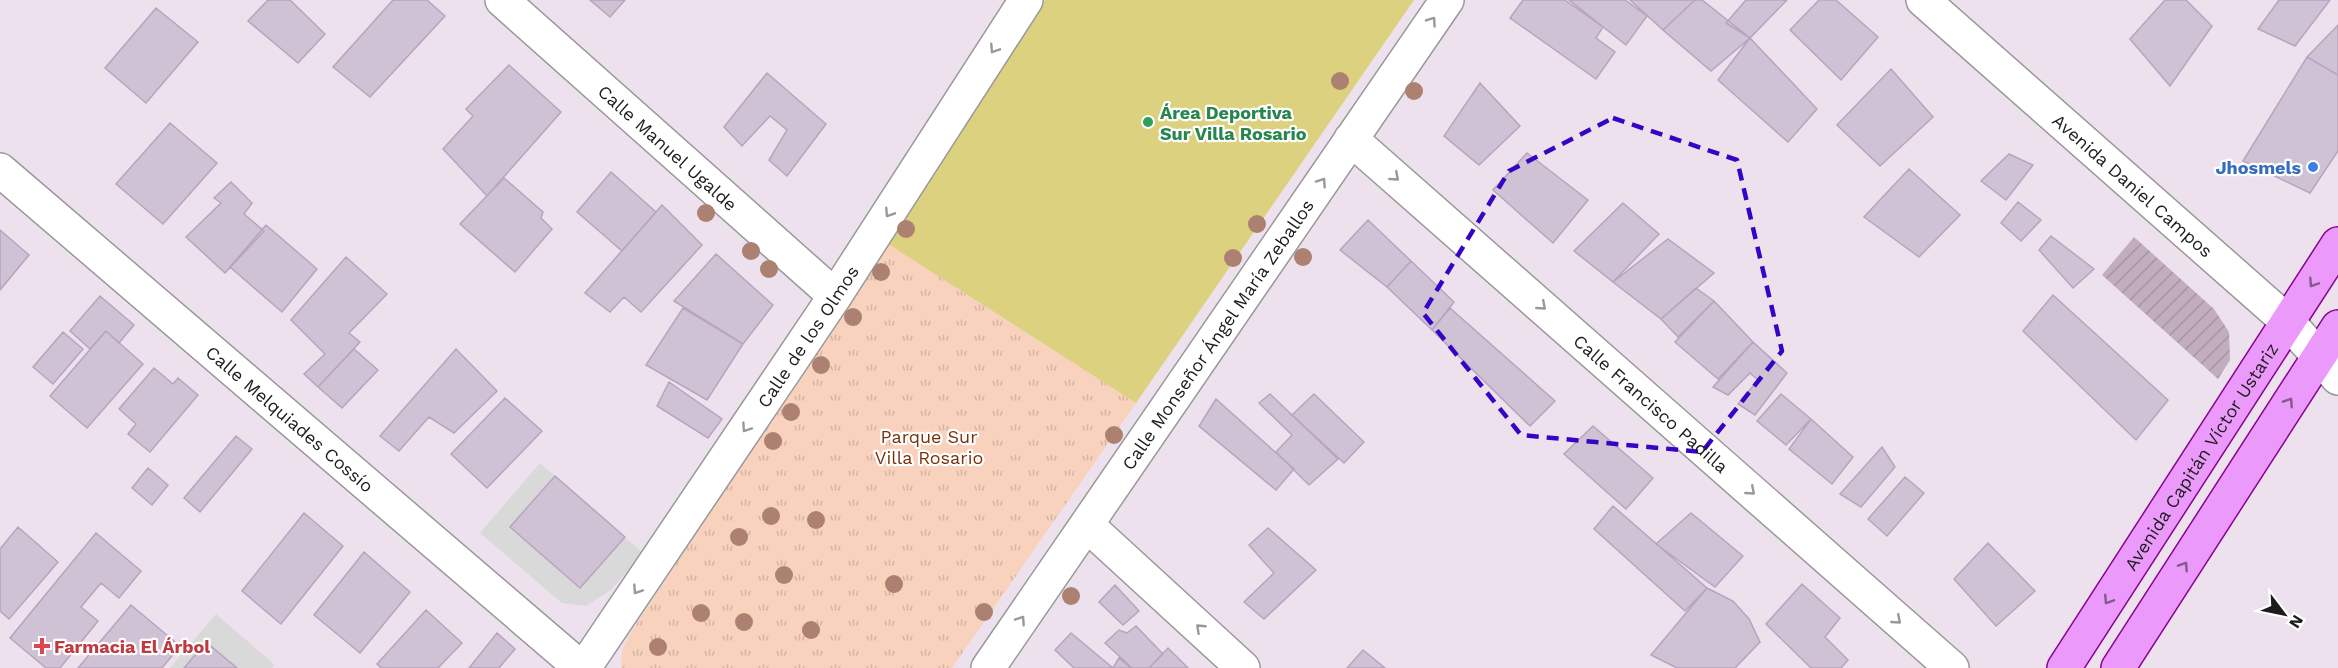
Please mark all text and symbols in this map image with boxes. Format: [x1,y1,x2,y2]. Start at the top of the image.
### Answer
one-way arrow [1425,17,1436,28]
one-way arrow [990,42,1001,53]
street label: Calle Manuel Ugalde [594,80,742,215]
place label: Área Deportiva Sur Villa Rosario [1160,102,1307,144]
street label: Avenida Daniel Campos [2049,109,2217,261]
marker: Área Deportiva Sur Villa Rosario [1141,115,1155,129]
place label: Jhosmels [2216,157,2301,178]
marker: Jhosmels [2306,160,2320,174]
one-way arrow [1389,170,1400,181]
one-way arrow [1315,178,1326,189]
street label: Calle Monseñor Ángel María Zeballos [1117,195,1318,473]
one-way arrow [884,207,896,217]
street label: Calle de los Olmos [752,261,862,411]
one-way arrow [2310,276,2321,287]
one-way arrow [1535,299,1546,310]
street label: Calle Francisco Padilla [1570,330,1733,477]
street label: Avenida Capitán Víctor Ustariz [2120,339,2282,574]
street label: Calle Melquiades Cossío [202,341,378,496]
one-way arrow [2282,398,2294,408]
one-way arrow [742,422,753,433]
park label: Parque Sur Villa Rosario [875,426,983,468]
one-way arrow [1744,484,1755,495]
one-way arrow [2176,562,2188,572]
one-way arrow [633,583,644,594]
north arrow [2254,584,2314,644]
one-way arrow [2104,593,2115,604]
text: N [2285,612,2307,632]
one-way arrow [1891,613,1901,624]
one-way arrow [1014,615,1025,626]
one-way arrow [1196,625,1207,636]
place label: Farmacia El Árbol [54,636,210,657]
marker: Farmacia El Árbol [35,639,49,653]

